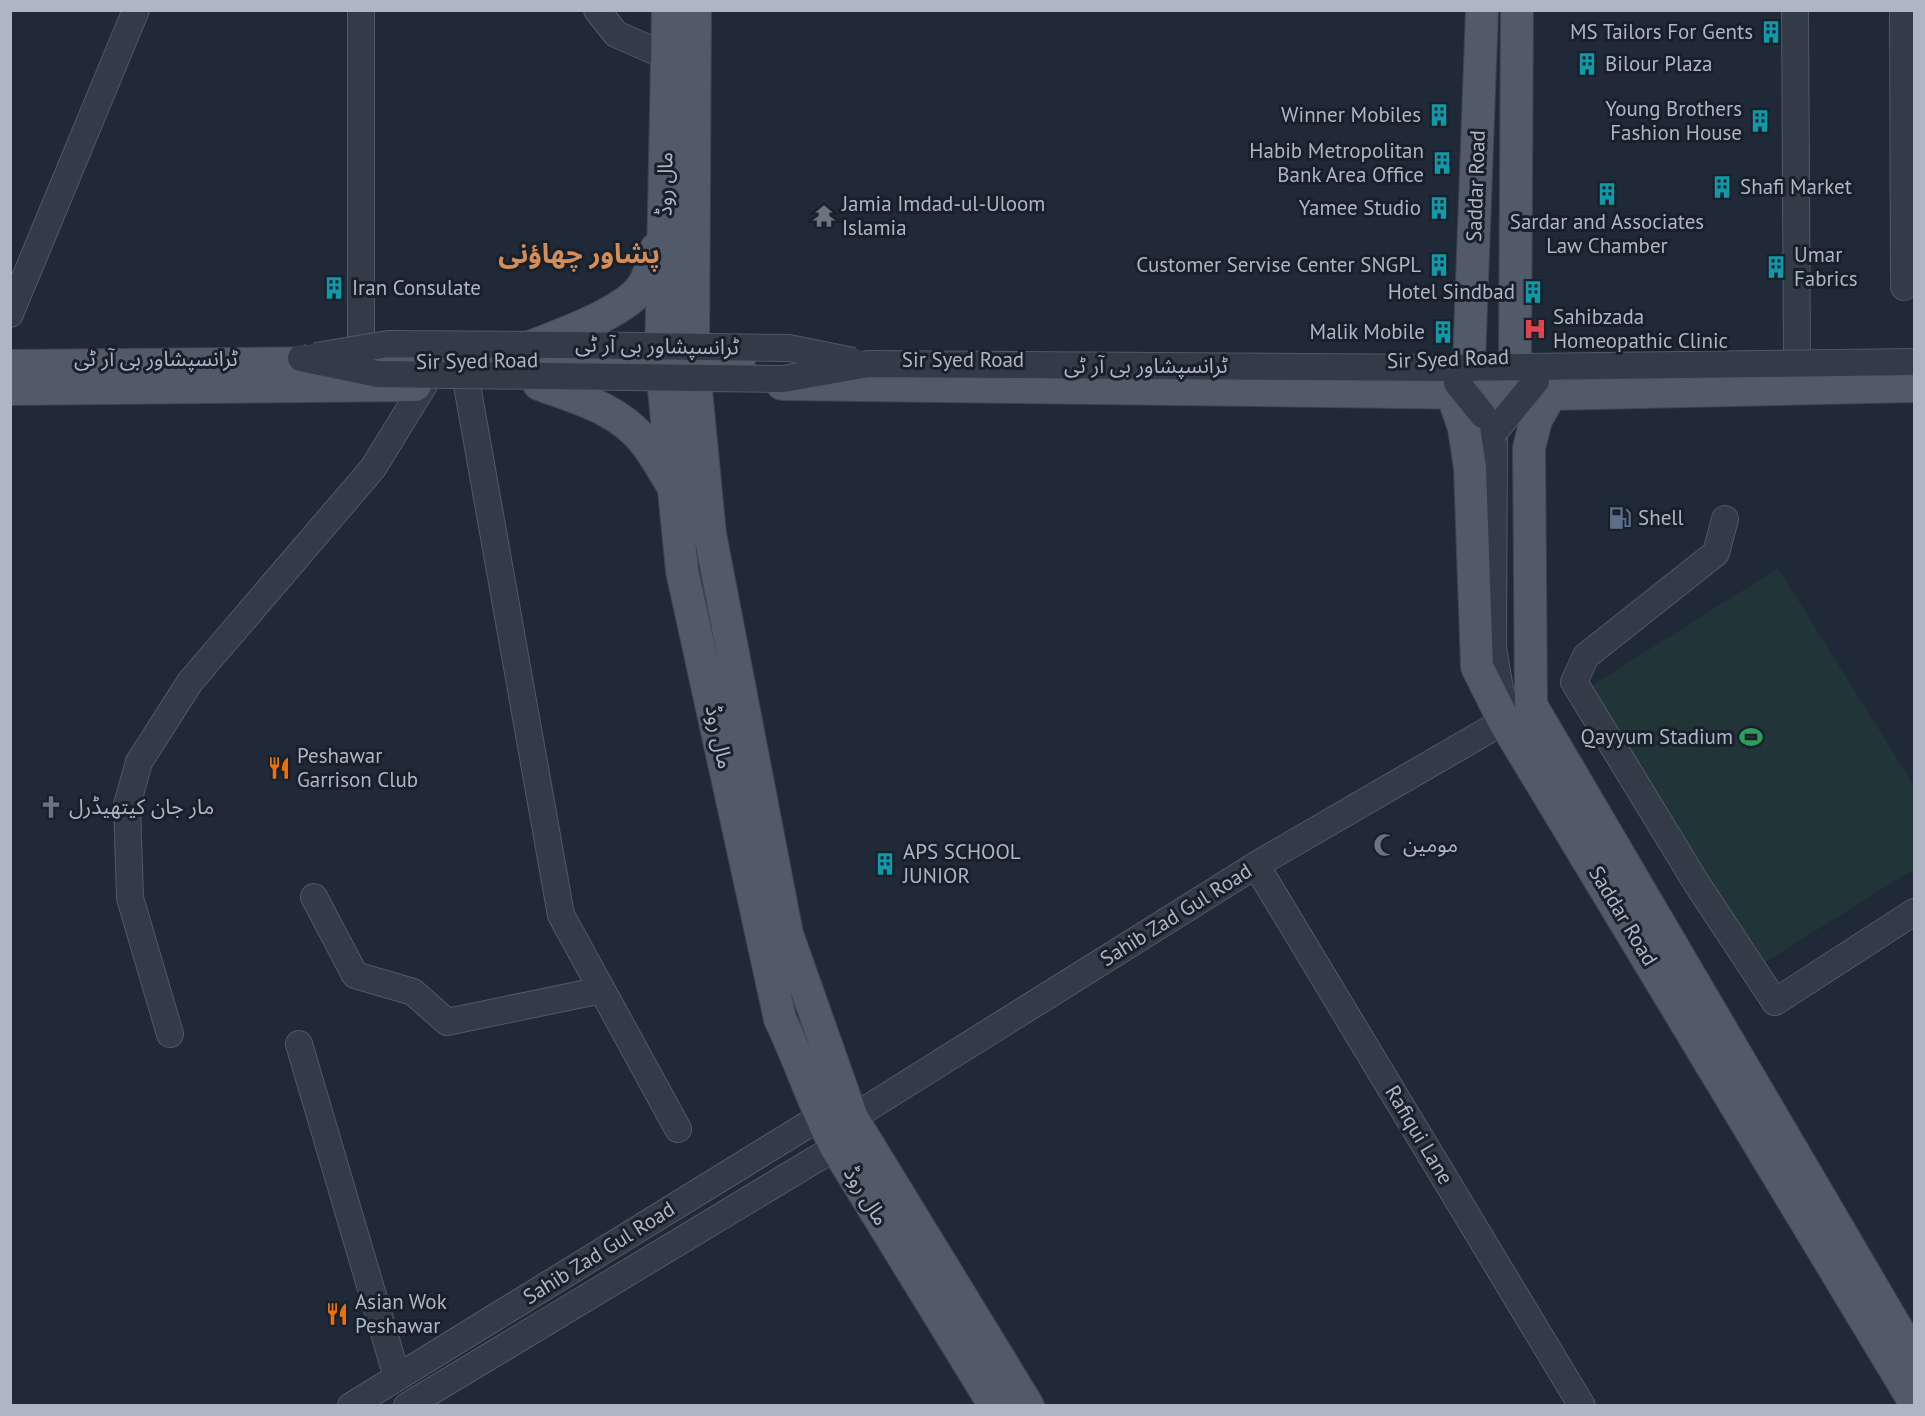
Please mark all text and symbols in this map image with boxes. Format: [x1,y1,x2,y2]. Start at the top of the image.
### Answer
place label: MS Tailors For Gents [1570,18,1753,45]
building icon: MS Tailors For Gents [1758,19,1784,45]
place label: Bilour Plaza [1605,50,1712,77]
building icon: Bilour Plaza [1574,51,1600,77]
place label: Young Brothers Fashion House [1605,95,1742,146]
place label: Winner Mobiles [1281,101,1421,128]
building icon: Winner Mobiles [1426,102,1452,128]
building icon: Young Brothers Fashion House [1747,108,1773,134]
street label: Saddar Road [1460,130,1491,242]
place label: Habib Metropolitan Bank Area Office [1249,137,1424,188]
building icon: Habib Metropolitan Bank Area Office [1429,150,1455,176]
street label: مال روڈ [650,152,679,216]
place label: Shafi Market [1740,173,1852,200]
building icon: Shafi Market [1709,174,1735,200]
building icon: Sardar and Associates Law Chamber [1594,181,1620,207]
place label: Jamia Imdad-ul-Uloom Islamia [841,190,1045,241]
place label: Yamee Studio [1299,194,1421,221]
building icon: Yamee Studio [1426,195,1452,221]
temple icon: Jamia Imdad-ul-Uloom Islamia [811,203,837,229]
place label: Sardar and Associates Law Chamber [1510,208,1704,259]
district label: پشاور چھاؤنی [498,236,660,272]
place label: Umar Fabrics [1794,241,1858,292]
place label: Customer Servise Center SNGPL [1136,251,1421,278]
building icon: Customer Servise Center SNGPL [1426,252,1452,278]
building icon: Umar Fabrics [1763,254,1789,280]
place label: Iran Consulate [352,274,481,301]
building icon: Iran Consulate [321,275,347,301]
place label: Hotel Sindbad [1388,278,1515,305]
building icon: Hotel Sindbad [1520,279,1546,305]
place label: Sahibzada Homeopathic Clinic [1553,303,1728,354]
hospital icon: Sahibzada Homeopathic Clinic [1522,316,1548,342]
place label: Malik Mobile [1310,318,1425,345]
building icon: Malik Mobile [1430,319,1456,345]
street label: ٹرانسپشاور بی آر ٹی [575,331,739,361]
street label: Sir Syed Road [1386,343,1510,374]
street label: ٹرانسپشاور بی آر ٹی [74,345,238,372]
street label: Sir Syed Road [416,346,538,375]
street label: Sir Syed Road [902,346,1024,373]
street label: ٹرانسپشاور بی آر ٹی [1064,352,1228,379]
place label: Shell [1638,504,1684,531]
fuel station icon: Shell [1607,505,1633,531]
street label: مال روڈ [700,703,739,771]
place label: Qayyum Stadium [1581,723,1733,750]
sports icon: Qayyum Stadium [1738,724,1764,750]
place label: Peshawar Garrison Club [297,742,418,793]
restaurant icon: Peshawar Garrison Club [266,755,292,781]
place label: مار جان کیتھیڈرل [69,793,214,820]
church icon: مار جان کیتھیڈرل [38,794,64,820]
place label: مومین [1403,831,1458,858]
mosque icon: مومین [1372,832,1398,858]
place label: APS SCHOOL JUNIOR [902,838,1021,889]
building icon: APS SCHOOL JUNIOR [872,851,898,877]
street label: Sahib Zad Gul Road [1095,857,1257,972]
street label: Saddar Road [1583,861,1664,971]
street label: Rafiqui Lane [1379,1080,1460,1189]
street label: مال روڈ [838,1161,895,1230]
street label: Sahib Zad Gul Road [518,1195,680,1310]
place label: Asian Wok Peshawar [355,1288,447,1339]
restaurant icon: Asian Wok Peshawar [324,1301,350,1327]

